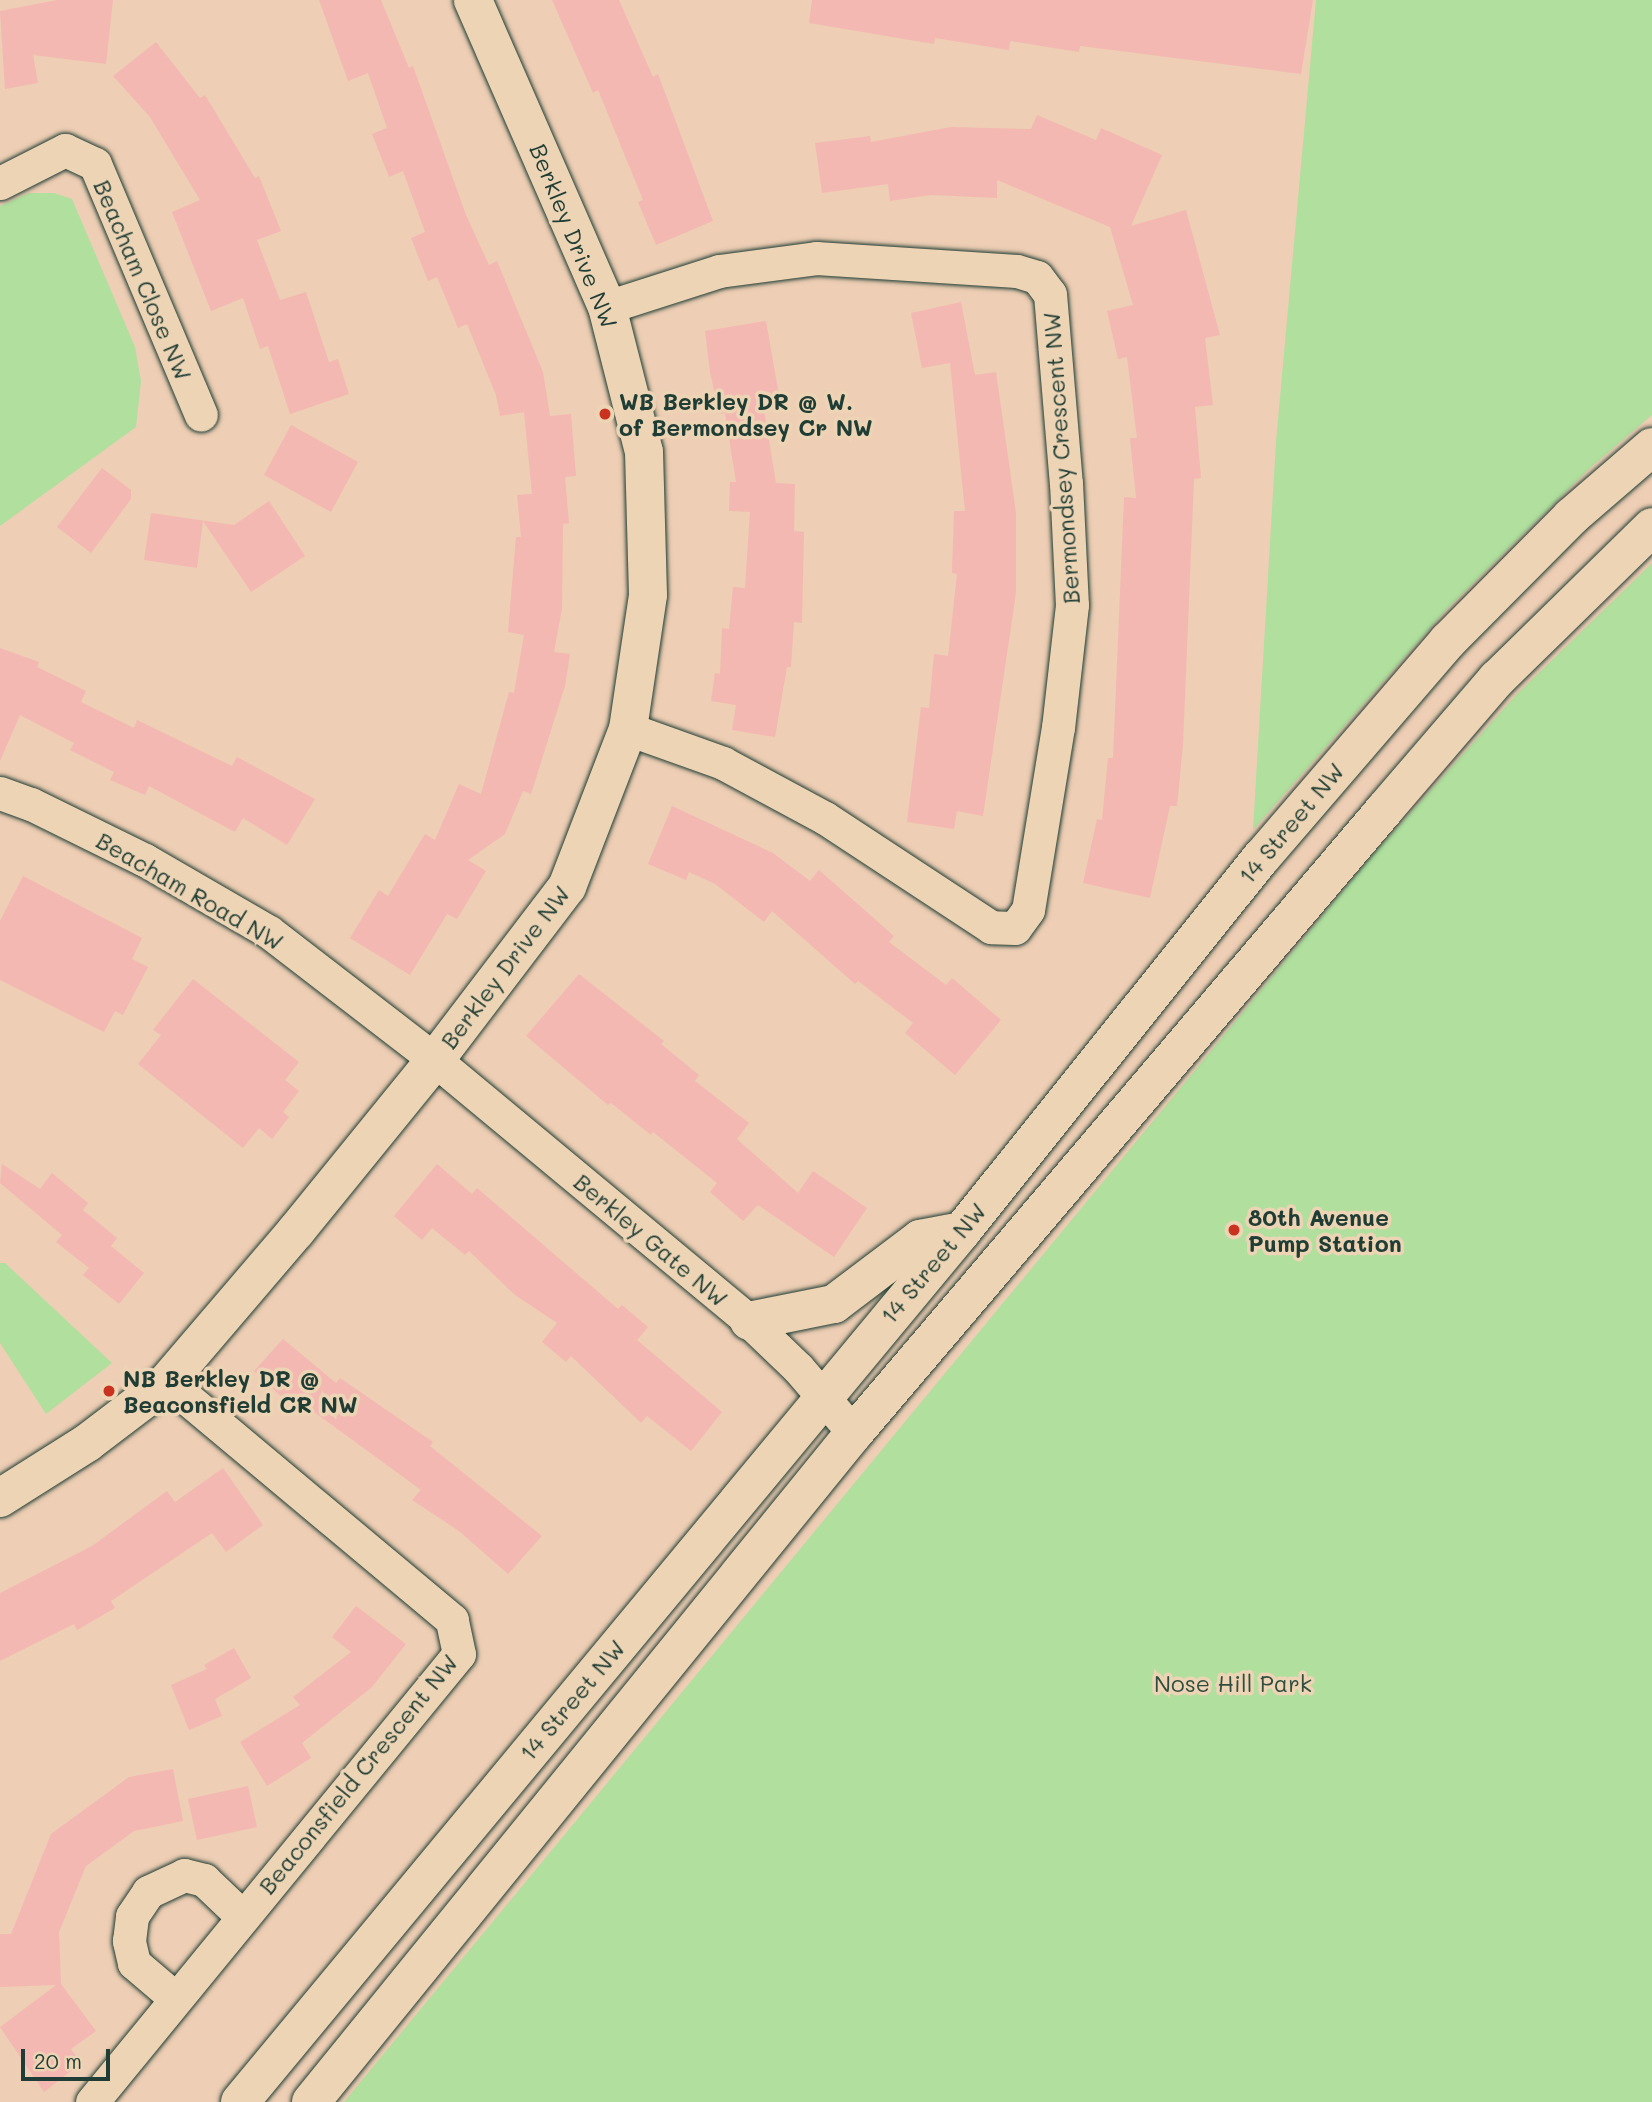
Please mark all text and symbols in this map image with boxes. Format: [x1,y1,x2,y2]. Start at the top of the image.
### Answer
street label: Berkley Drive NW [524,140,624,332]
street label: Beacham Close NW [88,176,198,384]
street label: Bermondsey Crescent NW [1037,311,1085,605]
place label: WB Berkley DR @ W. of Bermondsey Cr NW [619,387,873,441]
marker: WB Berkley DR @ W. of Bermondsey Cr NW [597,406,613,422]
street label: 14 Street NW [1233,757,1349,889]
street label: Beacham Road NW [92,826,288,956]
street label: Berkley Drive NW [435,880,575,1054]
street label: Berkley Gate NW [569,1168,733,1312]
street label: 14 Street NW [875,1197,991,1329]
place label: 80th Avenue Pump Station [1248,1203,1402,1257]
marker: 80th Avenue Pump Station [1226,1222,1242,1238]
place label: NB Berkley DR @ Beaconsfield CR NW [123,1364,358,1418]
marker: NB Berkley DR @ Beaconsfield CR NW [101,1383,117,1399]
street label: 14 Street NW [514,1634,630,1766]
street label: Beaconsfield Crescent NW [253,1649,463,1899]
park label: Nose Hill Park [1154,1669,1312,1697]
scale bar [24,2036,114,2080]
text: 20 m [34,2047,82,2074]

